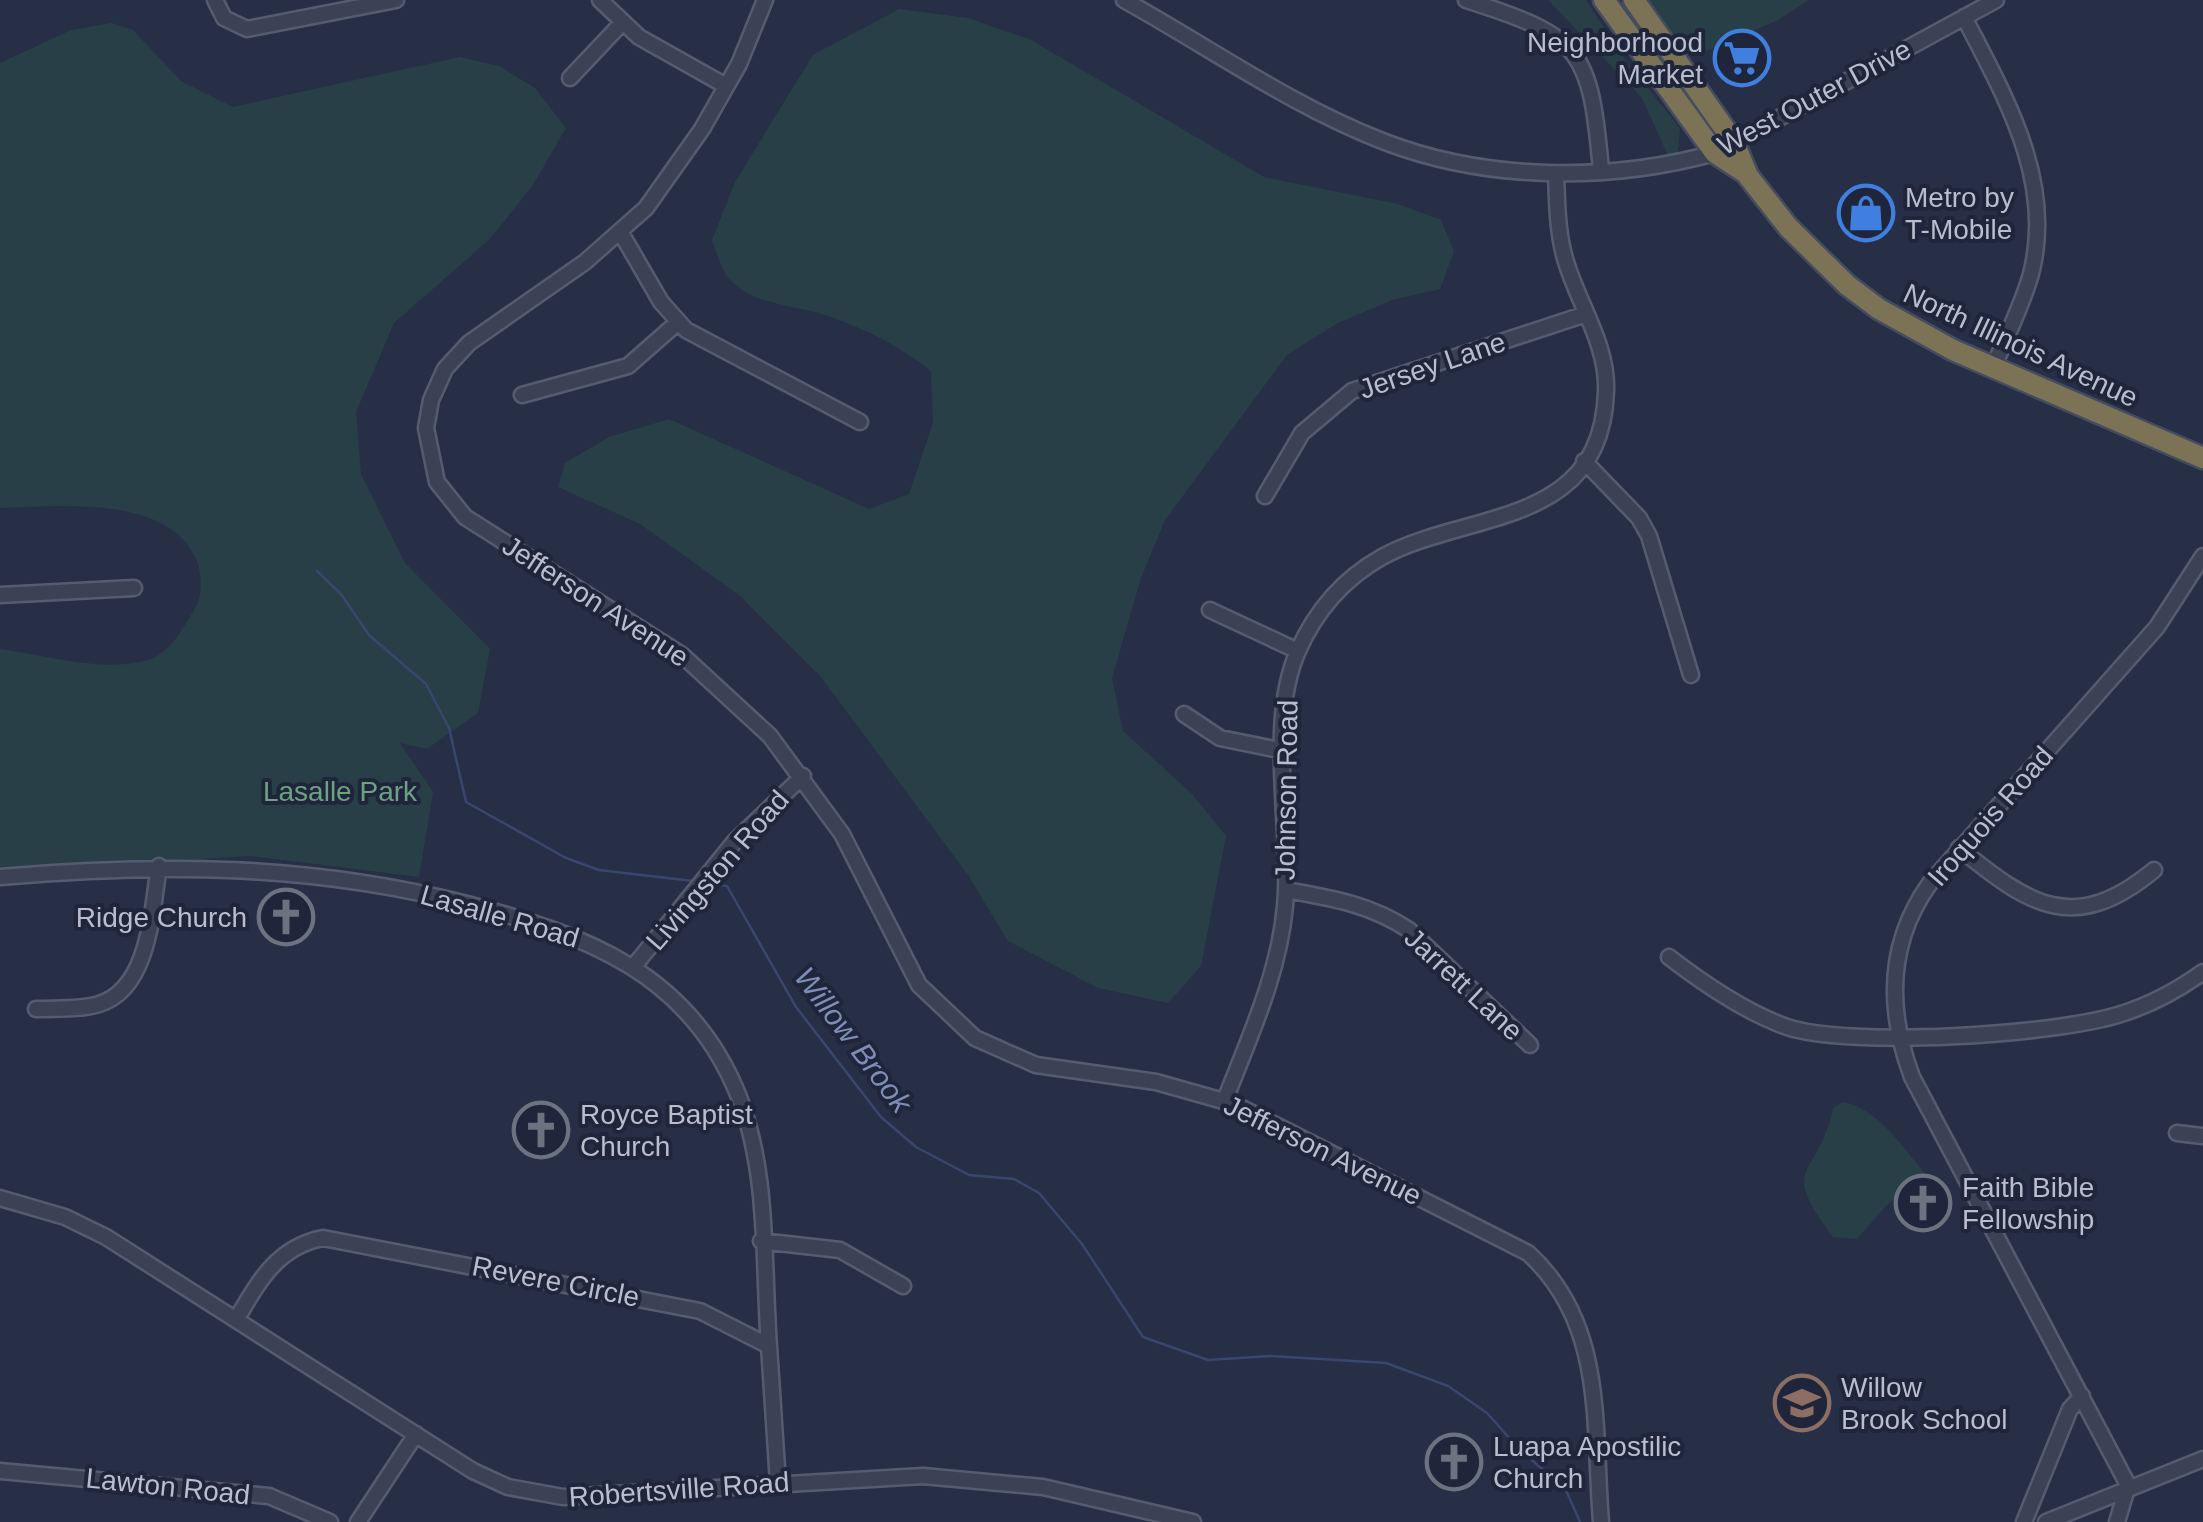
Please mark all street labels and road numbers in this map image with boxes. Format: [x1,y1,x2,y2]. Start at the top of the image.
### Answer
street label: West Outer Drive [1712,33,1916,161]
street label: North Illinois Avenue [1899,278,2143,413]
street label: Jersey Lane [1355,326,1509,405]
street label: Jefferson Avenue [497,530,694,673]
street label: Johnson Road [1269,699,1304,881]
street label: Iroquois Road [1921,740,2059,892]
street label: Livingston Road [640,784,795,956]
street label: Lasalle Road [417,879,583,954]
street label: Jarrett Lane [1398,922,1529,1047]
street label: Jefferson Avenue [1219,1089,1426,1212]
street label: Revere Circle [470,1250,642,1313]
street label: Lawton Road [84,1462,252,1511]
street label: Robertsville Road [568,1466,790,1513]

